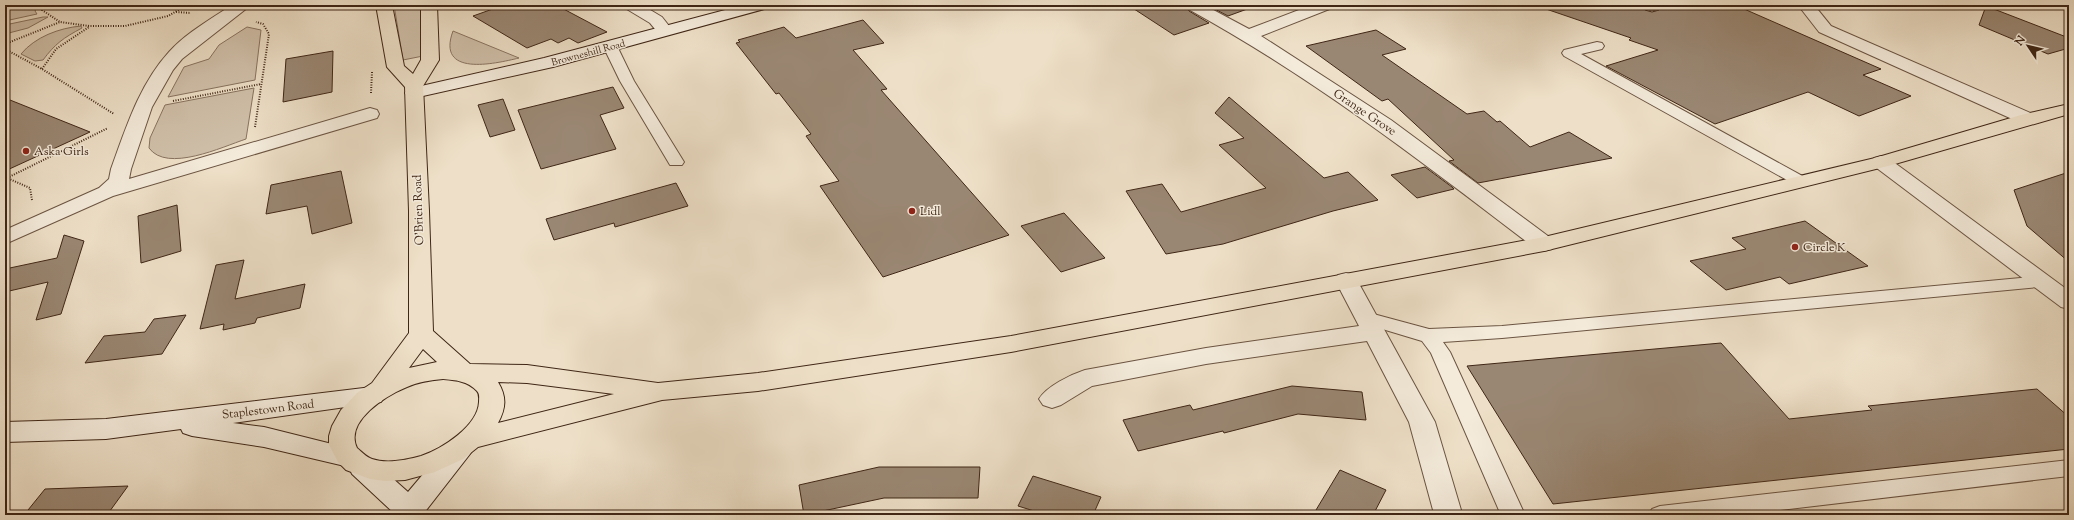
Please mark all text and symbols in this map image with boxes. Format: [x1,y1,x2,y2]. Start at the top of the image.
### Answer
north arrow [2008,26,2048,66]
text: N [2011,32,2030,50]
street label: Browneshill Road [550,36,627,71]
street label: Grange Grove [1329,85,1400,141]
place label: Aska Girls [34,143,89,161]
marker: Aska Girls [21,146,31,156]
street label: O'Brien Road [409,174,429,246]
place label: Lidl [920,203,941,221]
marker: Lidl [907,206,917,216]
place label: Circle K [1803,239,1846,257]
marker: Circle K [1790,242,1800,252]
street label: Staplestown Road [221,395,315,425]

